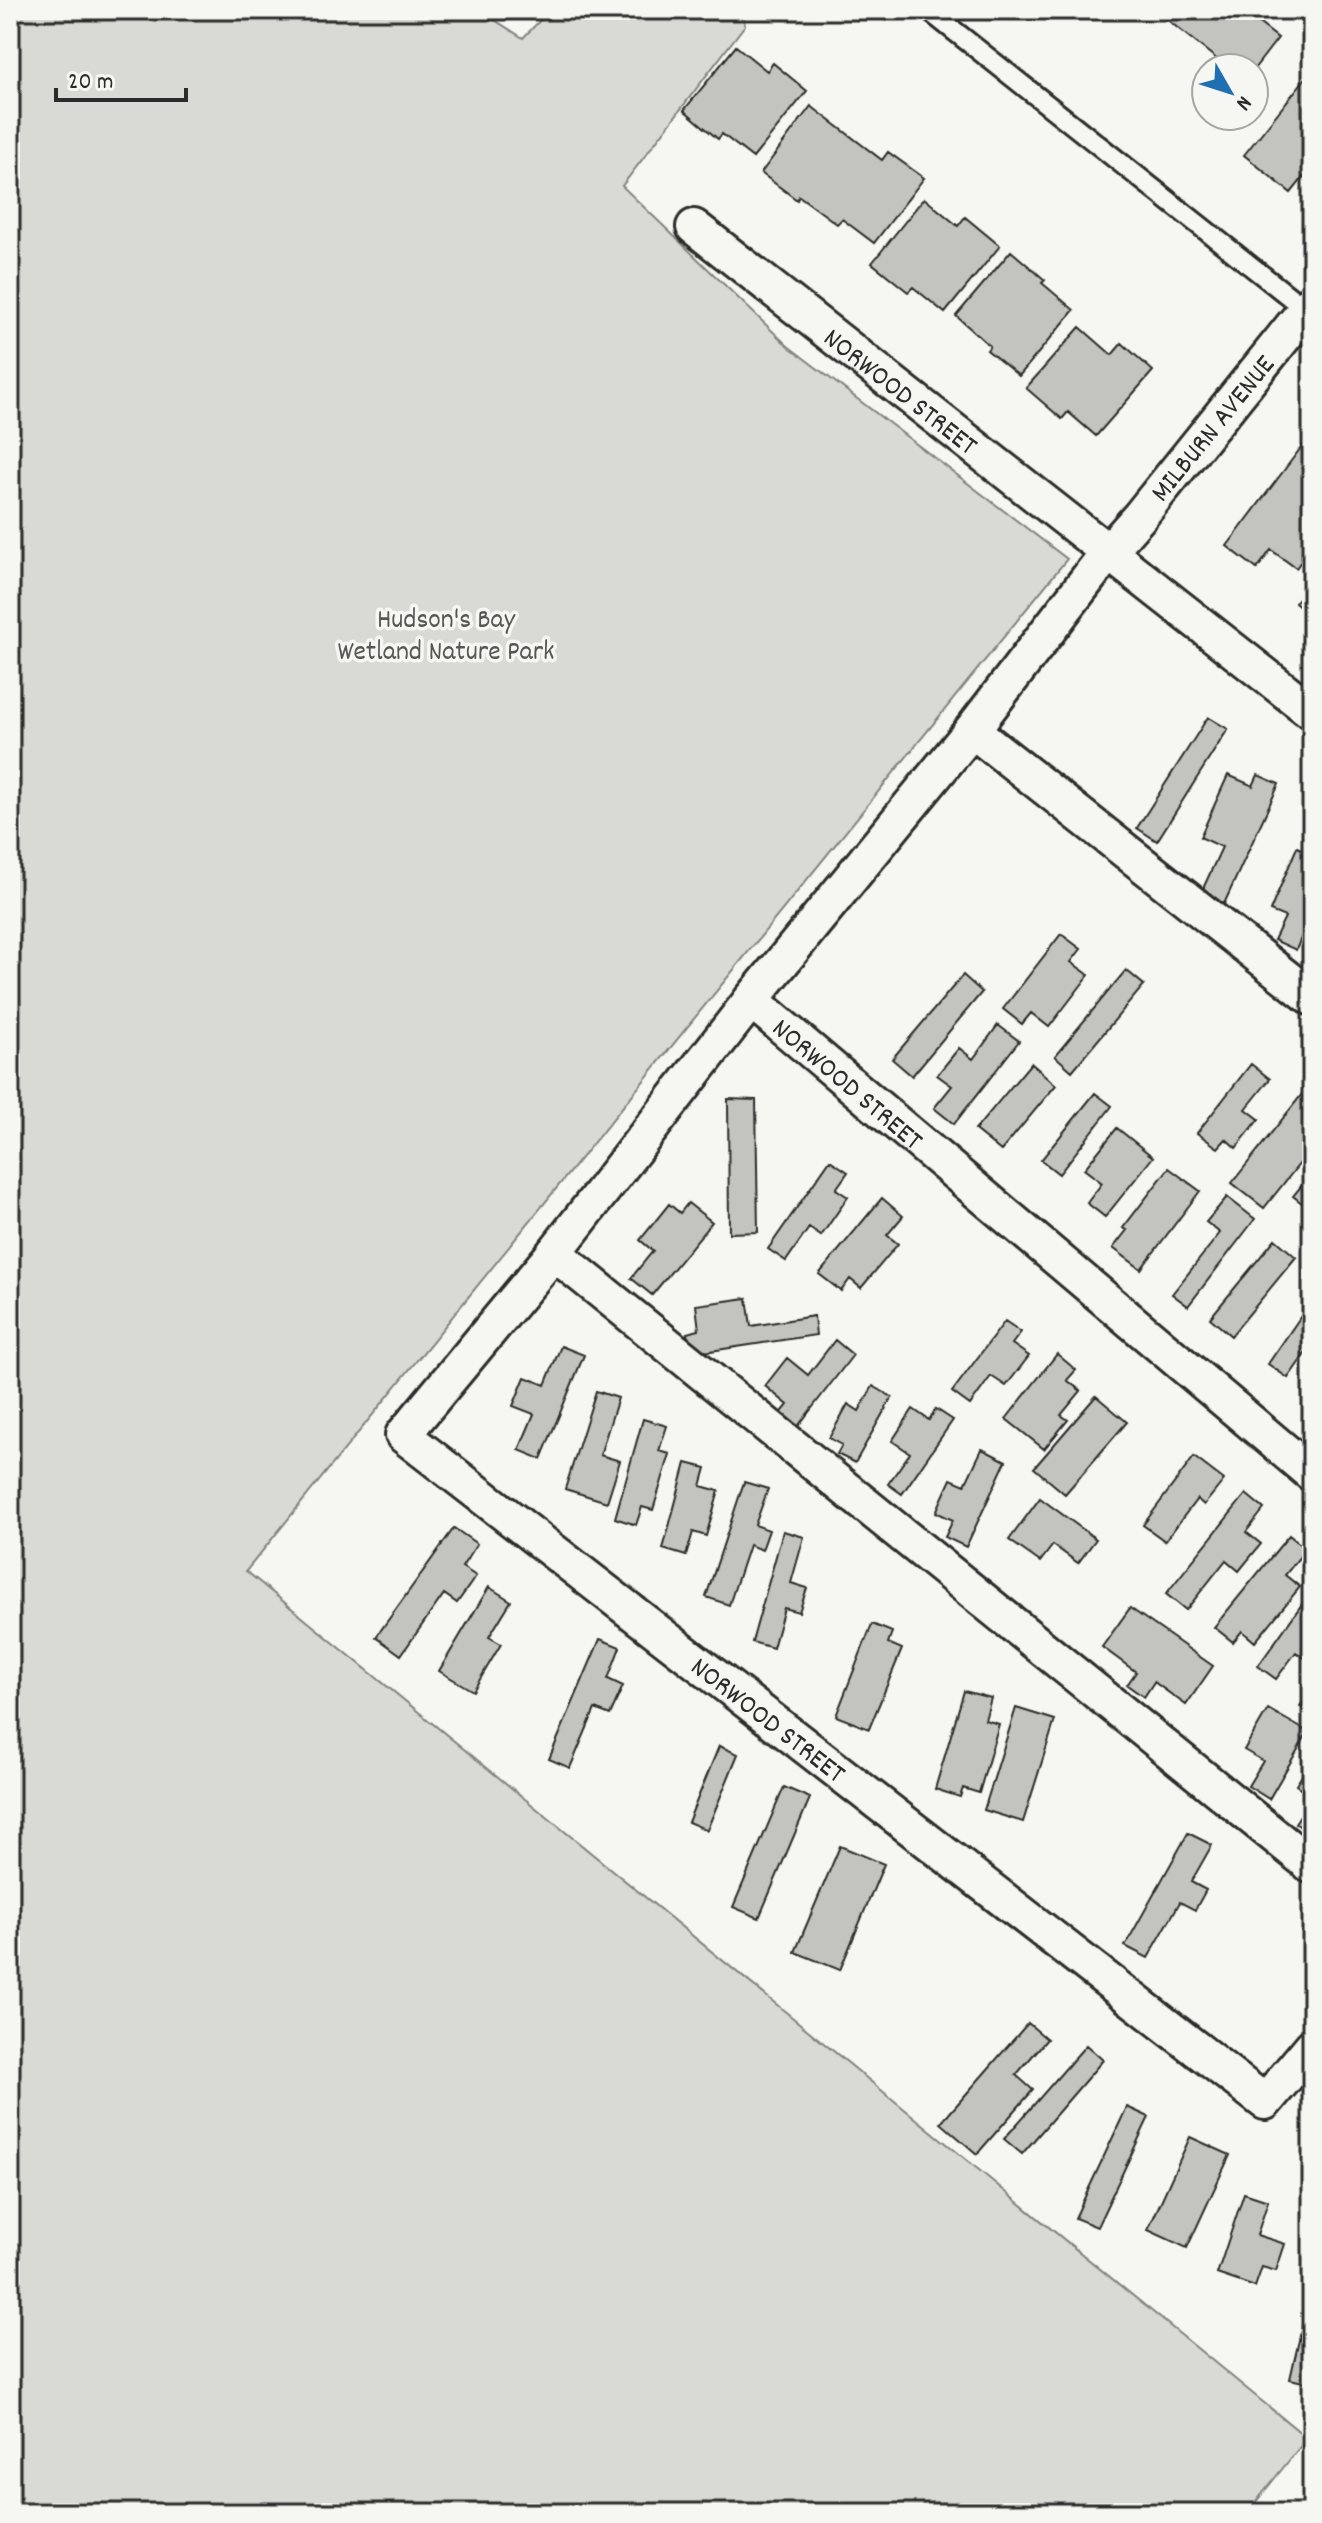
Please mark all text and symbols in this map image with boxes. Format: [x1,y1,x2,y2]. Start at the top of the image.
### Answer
scale bar [56,52,186,102]
north arrow [1190,52,1270,132]
text: 20 m [68,66,114,100]
text: N [1227,88,1258,116]
street label: NORWOOD STREET [813,321,984,467]
street label: MILBURN AVENUE [1143,348,1287,512]
park label: Hudson's Bay Wetland Nature Park [337,602,555,674]
street label: NORWOOD STREET [761,1011,930,1162]
street label: NORWOOD STREET [680,1650,852,1795]

